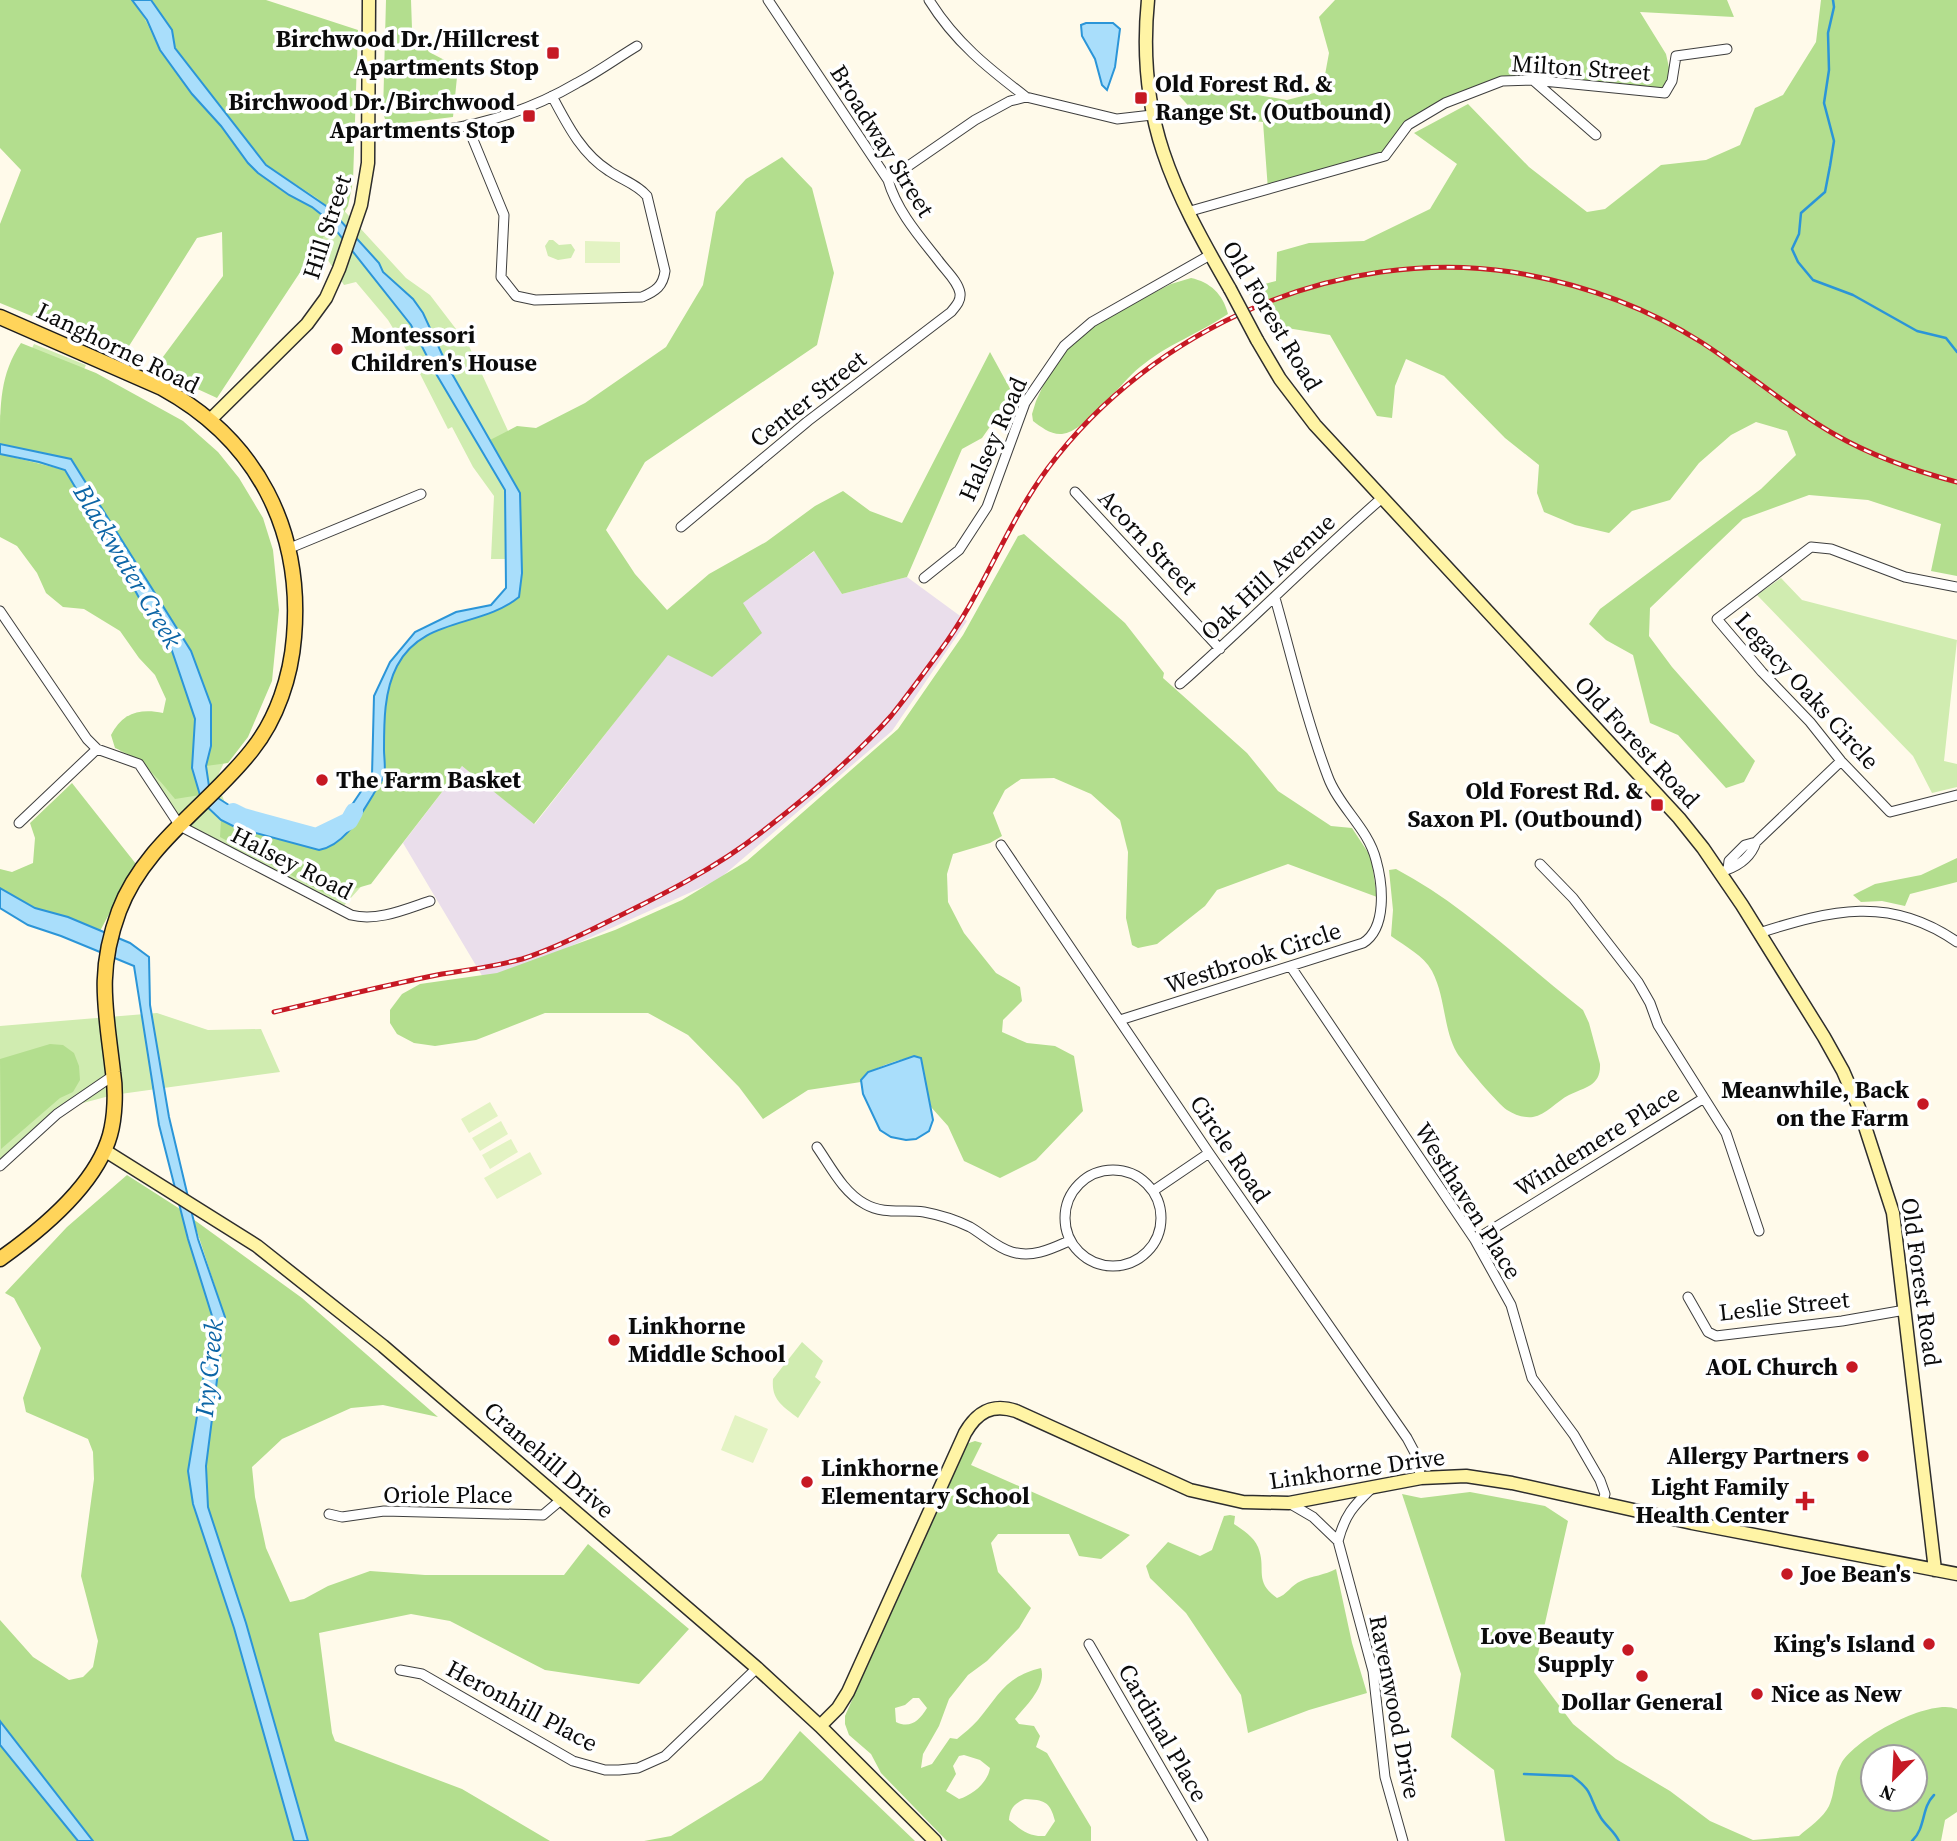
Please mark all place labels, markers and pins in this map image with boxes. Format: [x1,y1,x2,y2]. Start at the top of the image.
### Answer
place label: Birchwood Dr./Hillcrest Apartments Stop [276,22,539,83]
marker: Birchwood Dr./Hillcrest Apartments Stop [545,45,561,61]
place label: Old Forest Rd. & Range St. (Outbound) [1155,67,1392,128]
place label: Birchwood Dr./Birchwood Apartments Stop [228,85,515,146]
marker: Old Forest Rd. & Range St. (Outbound) [1133,90,1149,106]
marker: Birchwood Dr./Birchwood Apartments Stop [521,108,537,124]
place label: Montessori Children's House [351,318,537,379]
marker: Montessori Children's House [329,341,345,357]
place label: The Farm Basket [336,763,521,796]
marker: The Farm Basket [314,772,330,788]
place label: Old Forest Rd. & Saxon Pl. (Outbound) [1407,774,1643,835]
marker: Old Forest Rd. & Saxon Pl. (Outbound) [1649,797,1665,813]
place label: Meanwhile, Back on the Farm [1721,1073,1910,1134]
marker: Meanwhile, Back on the Farm [1915,1096,1931,1112]
place label: Linkhorne Middle School [628,1309,786,1370]
marker: Linkhorne Middle School [606,1332,622,1348]
place label: AOL Church [1705,1350,1838,1383]
marker: AOL Church [1844,1359,1860,1375]
place label: Allergy Partners [1667,1439,1849,1472]
marker: Allergy Partners [1855,1448,1871,1464]
place label: Linkhorne Elementary School [821,1451,1030,1512]
place label: Light Family Health Center [1636,1470,1790,1531]
marker: Linkhorne Elementary School [799,1474,815,1490]
marker: Light Family Health Center [1795,1491,1815,1511]
place label: Joe Bean's [1799,1557,1911,1590]
marker: Joe Bean's [1779,1566,1795,1582]
place label: Love Beauty Supply [1480,1619,1614,1680]
place label: King's Island [1773,1627,1915,1660]
marker: King's Island [1921,1636,1937,1652]
marker: Love Beauty Supply [1620,1642,1636,1658]
marker: Dollar General [1634,1668,1650,1684]
place label: Nice as New [1771,1677,1902,1710]
place label: Dollar General [1561,1685,1723,1718]
marker: Nice as New [1749,1686,1765,1702]

